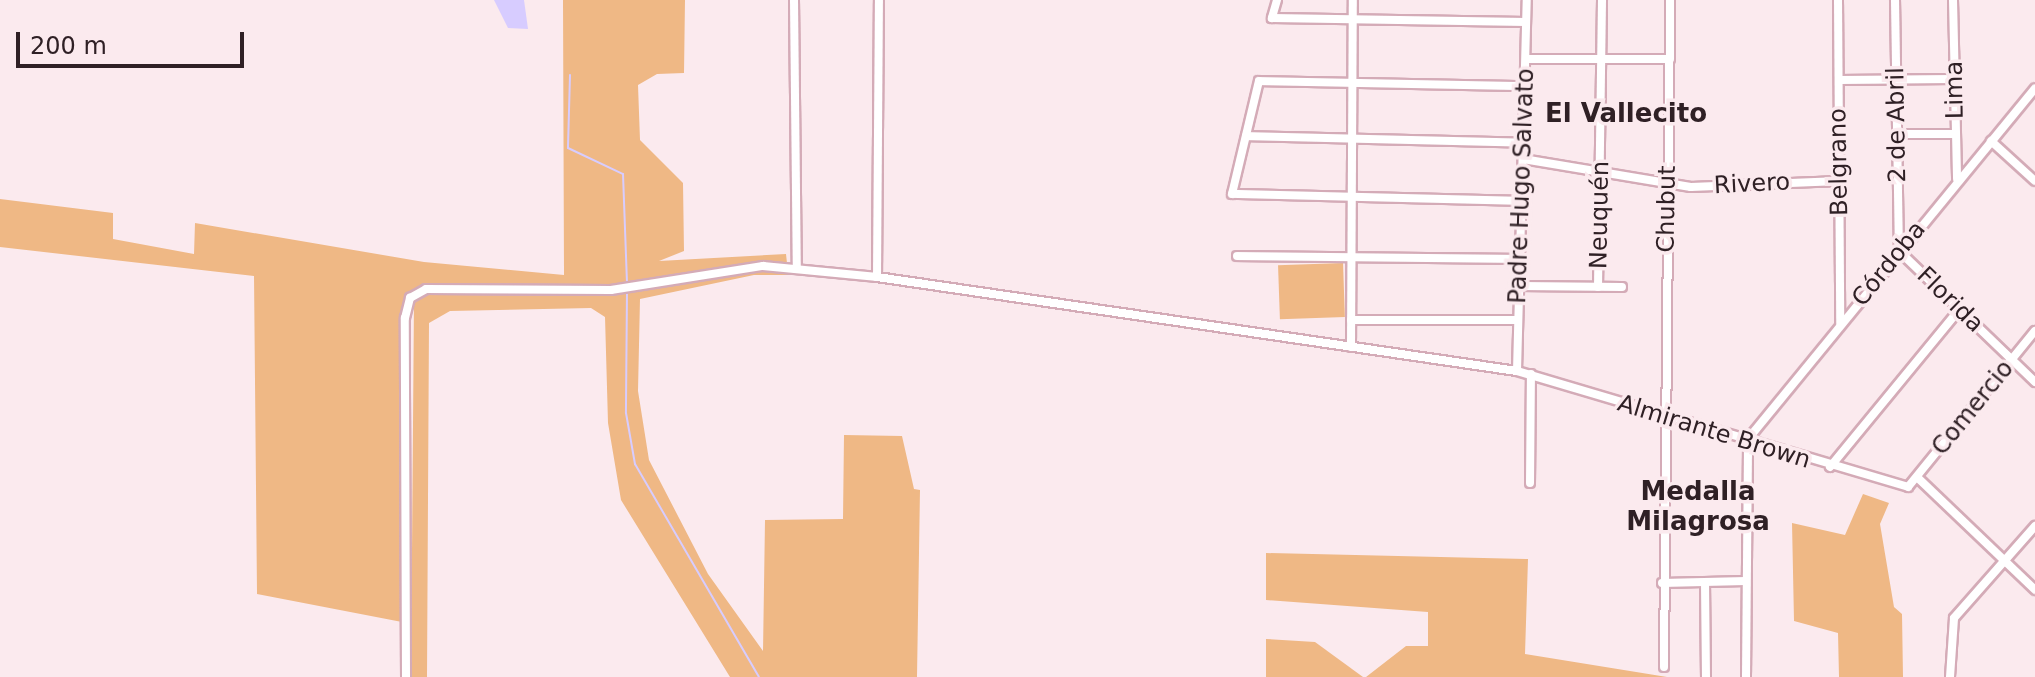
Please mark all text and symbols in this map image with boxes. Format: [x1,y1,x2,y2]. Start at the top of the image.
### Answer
scale bar [20,16,248,66]
text: 200 m [30,32,107,60]
street label: Lima [1940,61,1970,119]
street label: 2 de Abril [1882,67,1912,183]
street label: Padre Hugo Salvato [1503,68,1541,304]
district label: El Vallecito [1545,98,1707,130]
street label: Belgrano [1824,108,1854,216]
street label: Neuquén [1585,161,1615,269]
street label: Chubut [1652,165,1682,253]
street label: Rivero [1713,168,1791,200]
street label: Córdoba [1846,216,1932,312]
street label: Florida [1911,261,1989,339]
street label: Comercio [1926,355,2020,461]
street label: Almirante Brown [1614,389,1814,475]
district label: Medalla Milagrosa [1626,476,1770,538]

